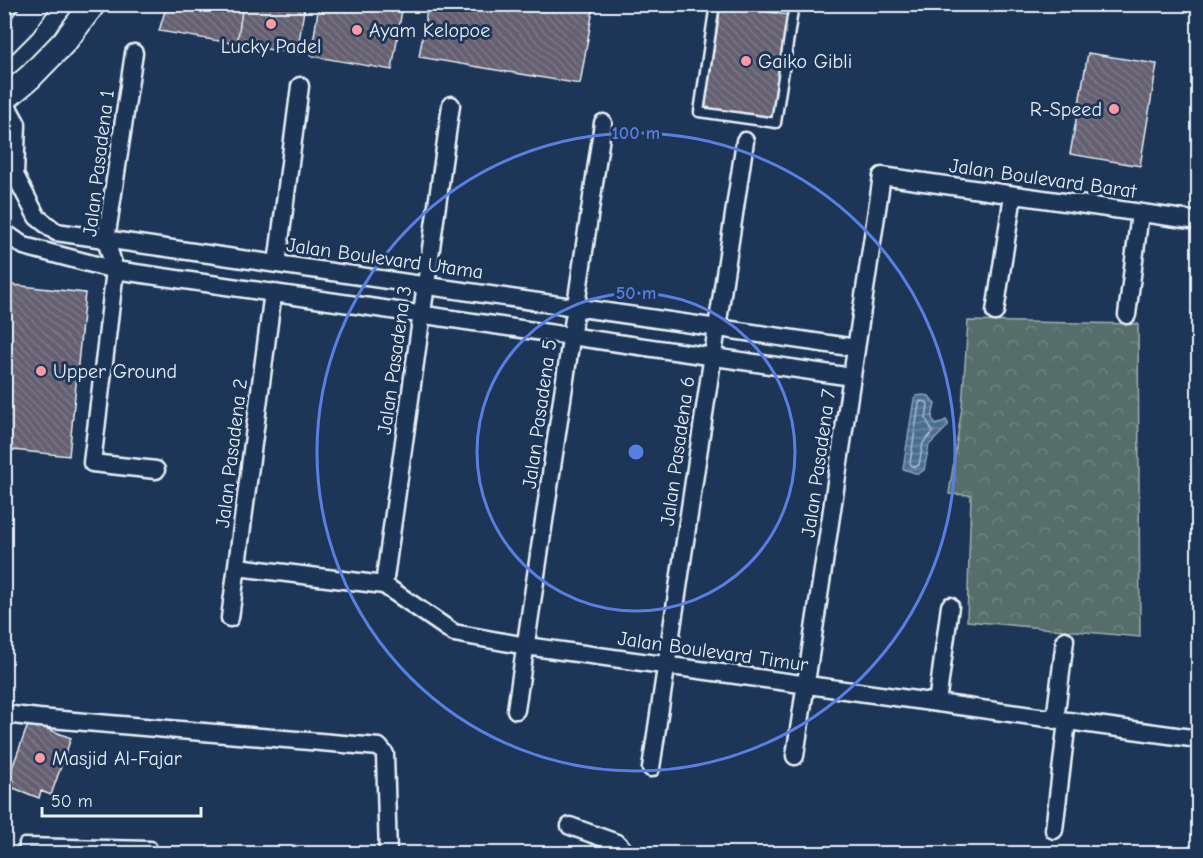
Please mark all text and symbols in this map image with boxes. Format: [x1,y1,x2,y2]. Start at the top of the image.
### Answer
marker: Lucky Padel [264,17,278,31]
place label: Ayam Kelopoe [369,19,490,42]
marker: Ayam Kelopoe [350,23,364,37]
place label: Lucky Padel [221,35,321,58]
place label: Gaiko Gibli [758,50,852,73]
marker: Gaiko Gibli [739,54,753,68]
street label: Jalan Pasadena 1 [78,88,119,238]
place label: R-Speed [1030,98,1102,121]
marker: R-Speed [1107,102,1121,116]
text: 100 m [612,123,660,144]
street label: Jalan Boulevard Barat [948,154,1139,203]
street label: Jalan Boulevard Utama [285,233,485,284]
text: 50 m [616,283,656,304]
street label: Jalan Pasadena 3 [373,284,416,436]
street label: Jalan Pasadena 5 [518,338,561,490]
place label: Upper Ground [53,360,177,383]
marker: Upper Ground [34,364,48,378]
street label: Jalan Pasadena 6 [656,375,699,527]
street label: Jalan Pasadena 2 [211,377,252,529]
street label: Jalan Pasadena 7 [797,387,840,539]
centre of rings [626,442,646,462]
street label: Jalan Boulevard Timur [616,627,810,676]
place label: Masjid Al-Fajar [52,747,182,770]
marker: Masjid Al-Fajar [33,751,47,765]
scale bar [42,780,201,818]
text: 50 m [51,791,93,812]

